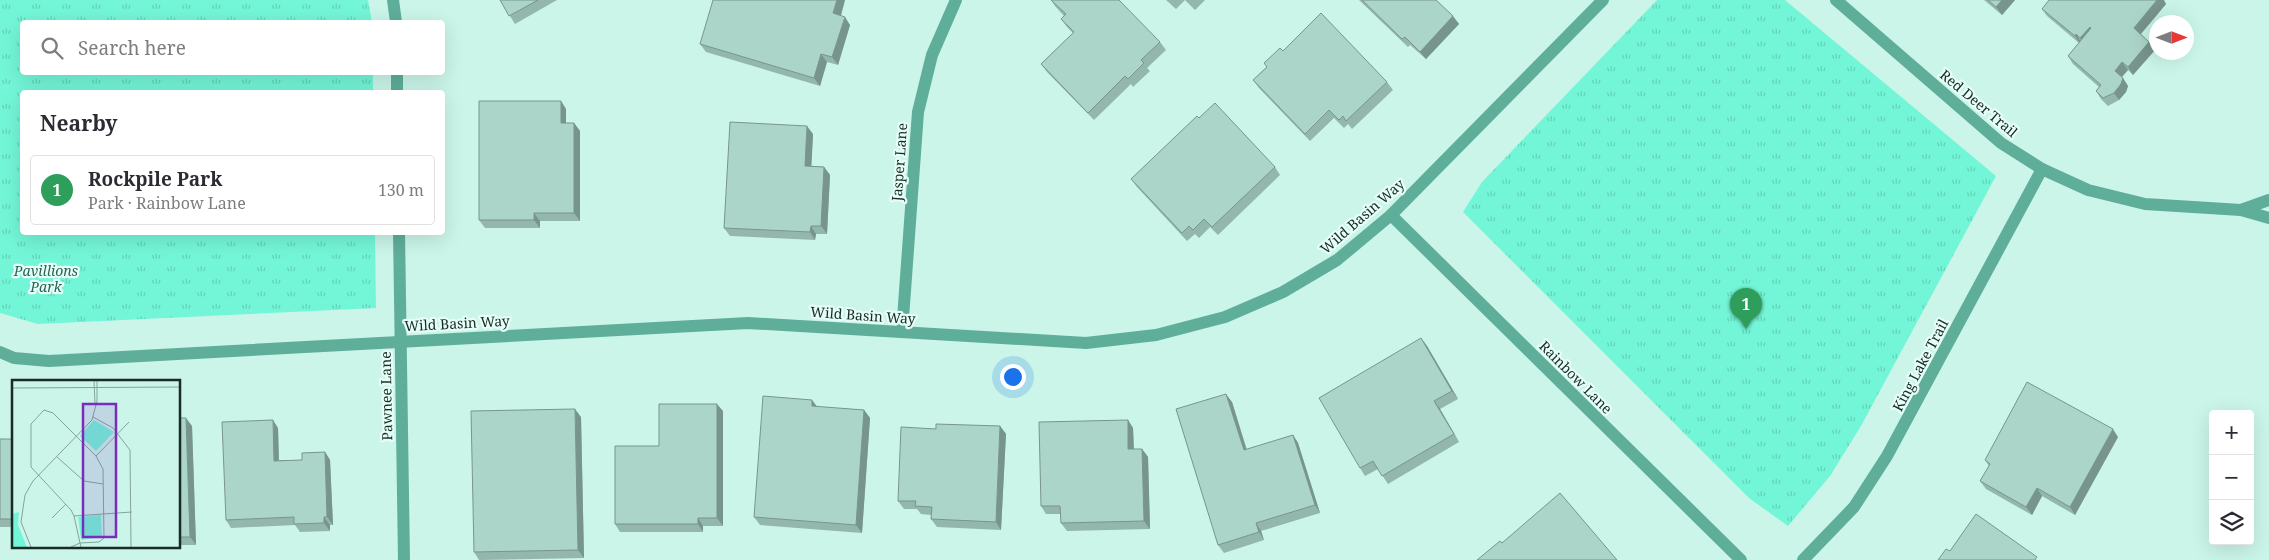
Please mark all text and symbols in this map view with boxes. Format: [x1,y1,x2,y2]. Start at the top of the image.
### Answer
north arrow [2149,15,2194,60]
search box [20,20,445,75]
icon: search [38,34,66,62]
text: Search here [78,35,186,61]
street label: Red Deer Trail [1936,65,2022,142]
text: Nearby [40,109,118,137]
street label: Jasper Lane [887,122,911,203]
text: Rockpile Park [88,166,222,192]
street label: Wild Basin Way [1316,174,1408,258]
text: 1 [52,179,62,201]
text: 130 m [378,179,424,201]
text: Park · Rainbow Lane [88,192,246,214]
park label: Pavillions Park [13,261,79,296]
pin: 1 [1730,288,1762,329]
street label: Wild Basin Way [810,302,916,328]
street label: Wild Basin Way [404,311,510,335]
street label: King Lake Trail [1888,315,1953,414]
street label: Rainbow Lane [1535,336,1617,418]
street label: Pawnee Lane [376,351,396,441]
your location [1000,364,1026,390]
inset map [12,380,180,548]
map controls [2209,410,2254,545]
button: + [2209,410,2254,455]
button: − [2209,455,2254,500]
button: layers [2209,500,2254,545]

